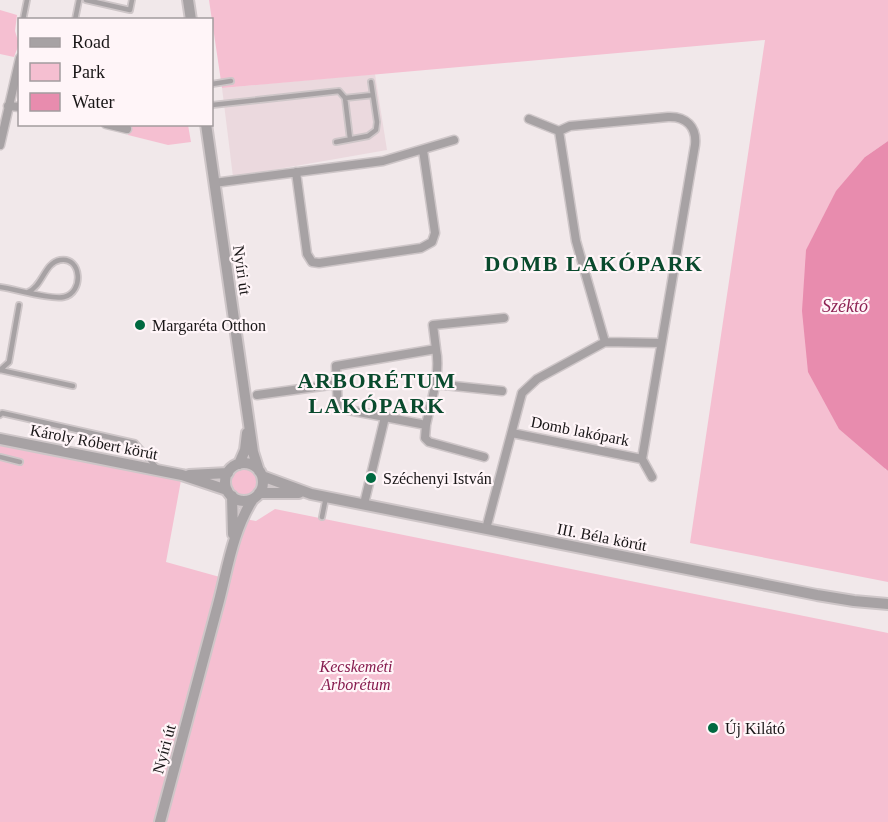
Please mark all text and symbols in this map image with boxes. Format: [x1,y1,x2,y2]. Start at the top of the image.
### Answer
legend [18,18,213,126]
text: Road [72,32,110,52]
text: Park [72,62,105,82]
text: Water [72,92,115,112]
street label: Nyíri út [229,244,254,297]
district label: DOMB LAKÓPARK [485,251,703,276]
water label: Széktó [822,296,868,316]
place label: Margaréta Otthon [152,317,266,335]
marker: Margaréta Otthon [133,318,147,332]
district label: ARBORÉTUM LAKÓPARK [298,368,456,418]
street label: Domb lakópark [529,413,631,450]
street label: Károly Róbert körút [29,421,160,464]
place label: Széchenyi István [383,470,492,488]
marker: Széchenyi István [364,471,378,485]
street label: III. Béla körút [556,520,649,554]
park label: Kecskeméti Arborétum [319,658,392,693]
place label: Új Kilátó [725,719,785,738]
marker: Új Kilátó [706,721,720,735]
street label: Nyíri út [149,722,180,776]

